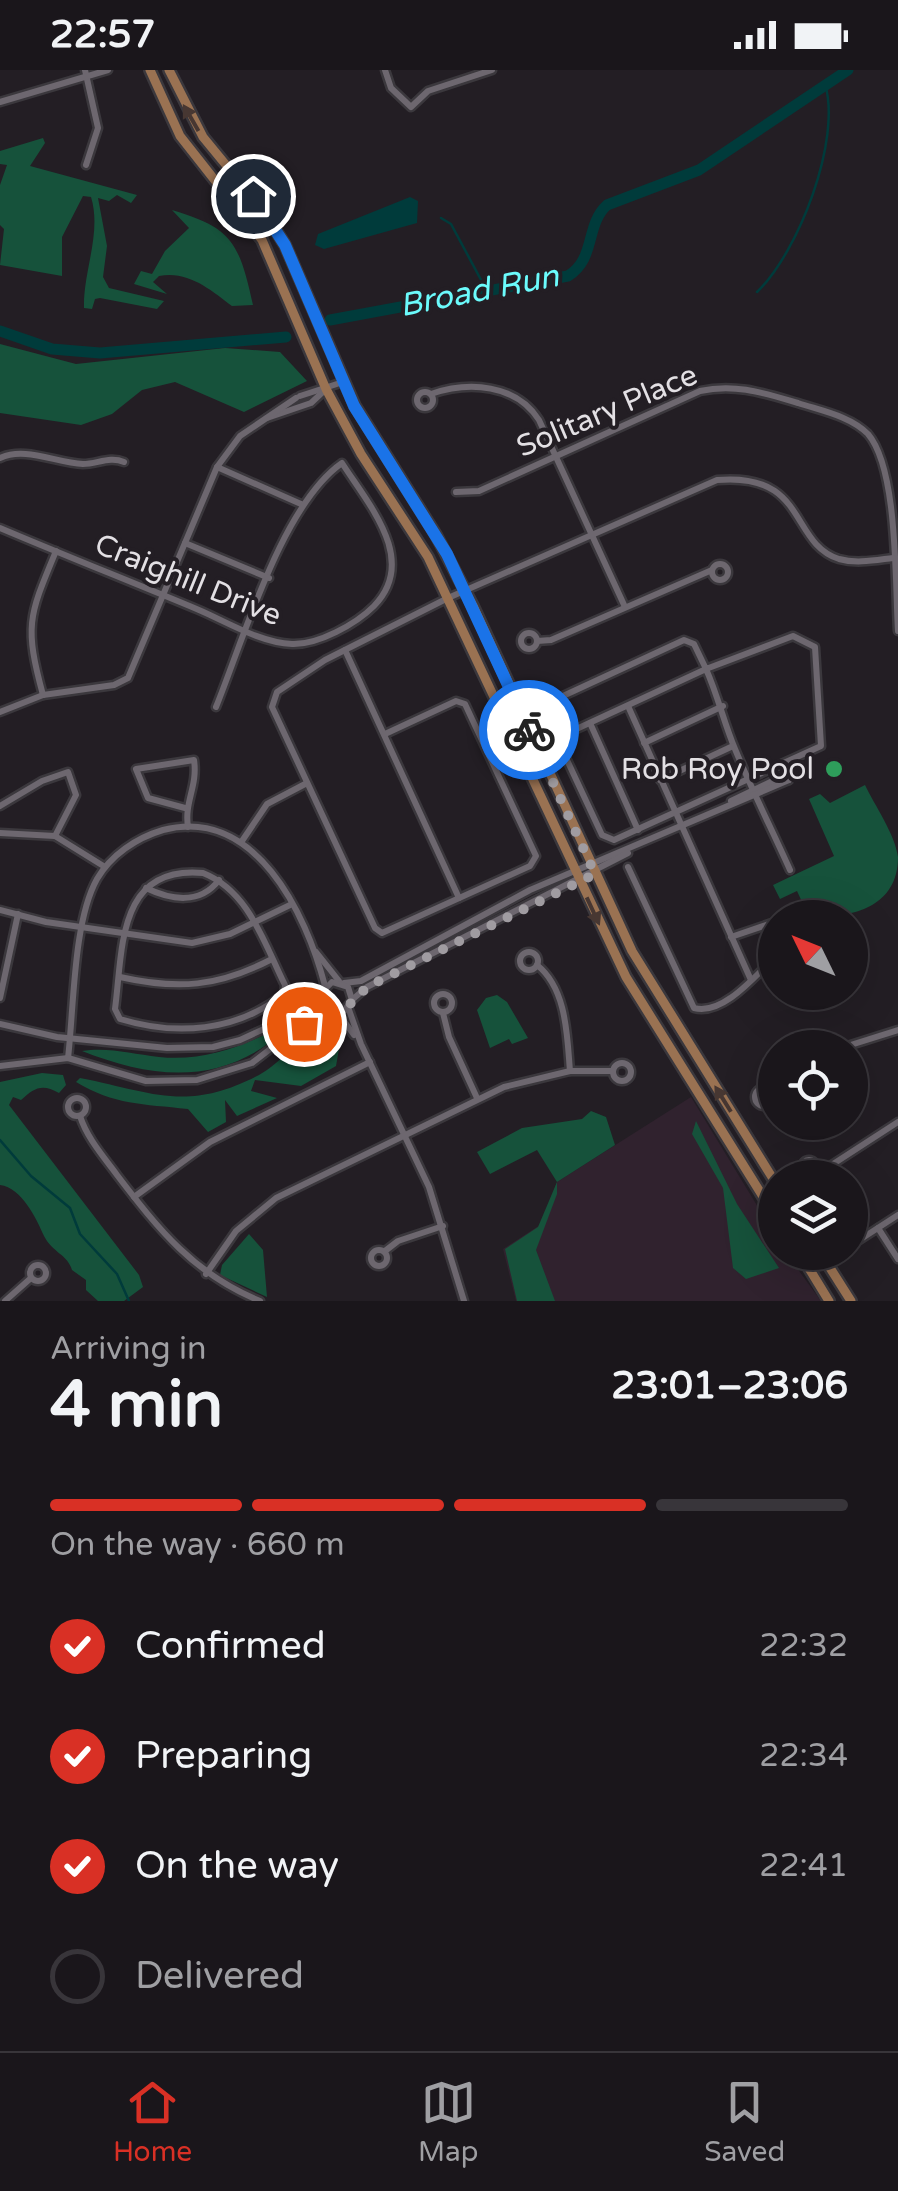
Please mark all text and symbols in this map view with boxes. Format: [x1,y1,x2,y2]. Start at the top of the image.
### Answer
text: 22:57 [50,12,155,58]
one-way arrow [183,104,201,132]
pin [211,154,296,239]
icon: home [226,169,281,224]
water label: Broad Run [396,257,563,325]
street label: Solitary Place [511,356,703,466]
street label: Craighill Drive [89,526,287,634]
courier [479,680,579,780]
icon: bike [502,703,557,758]
place label: Rob Roy Pool [621,751,814,788]
marker: Rob Roy Pool [823,758,845,780]
one-way arrow [585,897,601,926]
north arrow [758,900,868,1010]
map controls [758,900,868,1270]
pin [262,982,347,1067]
icon: bag [277,997,332,1052]
button: locate [758,1030,868,1140]
one-way arrow [714,1086,732,1113]
button: layers [758,1160,868,1270]
text: Arriving in [50,1330,207,1368]
text: 23:01–23:06 [611,1363,848,1409]
text: 4 min [50,1366,223,1445]
text: On the way · 660 m [50,1526,345,1564]
icon: check [50,1619,105,1674]
text: Confirmed [135,1623,326,1669]
text: 22:32 [759,1627,848,1665]
icon: check [50,1729,105,1784]
text: Preparing [135,1733,312,1779]
text: 22:34 [759,1737,848,1775]
icon: check [50,1839,105,1894]
text: On the way [135,1843,339,1889]
text: 22:41 [759,1847,848,1885]
text: Delivered [135,1953,304,1999]
tab: Home [113,2075,192,2169]
tab: Map [418,2075,478,2169]
tab: Saved [704,2075,785,2169]

